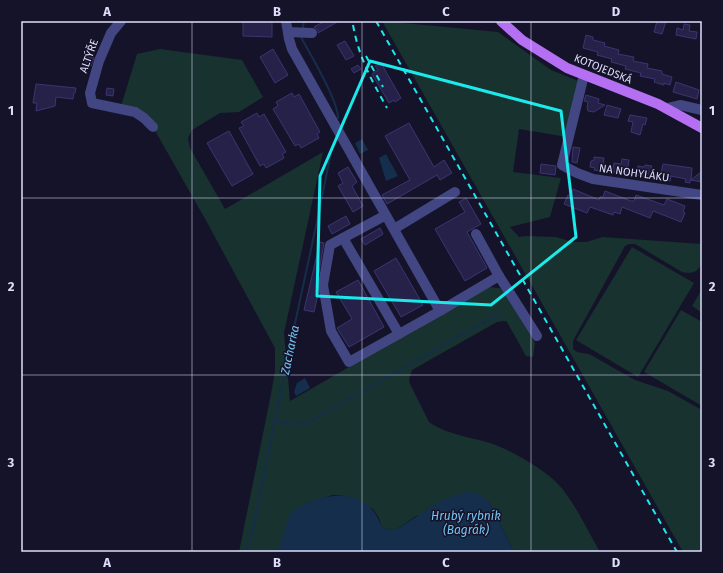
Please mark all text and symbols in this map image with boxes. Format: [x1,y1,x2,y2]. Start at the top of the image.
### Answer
text: A [102,4,111,19]
text: B [273,4,281,19]
text: C [442,4,450,19]
text: D [612,4,621,19]
street label: ALTÝŘE [76,37,101,75]
street label: KOTOJEDSKÁ [572,51,635,87]
text: 1 [8,103,14,118]
text: 1 [709,103,715,118]
street label: NA NOHYLÁKU [598,161,670,184]
text: 2 [8,279,15,294]
text: 2 [709,279,716,294]
water label: Zacharka [278,324,302,377]
text: 3 [7,455,15,470]
text: 3 [708,455,716,470]
water label: Hrubý rybník (Bagrák) [431,509,501,537]
text: A [102,555,111,570]
text: B [273,555,281,570]
text: C [442,555,450,570]
text: D [612,555,621,570]

